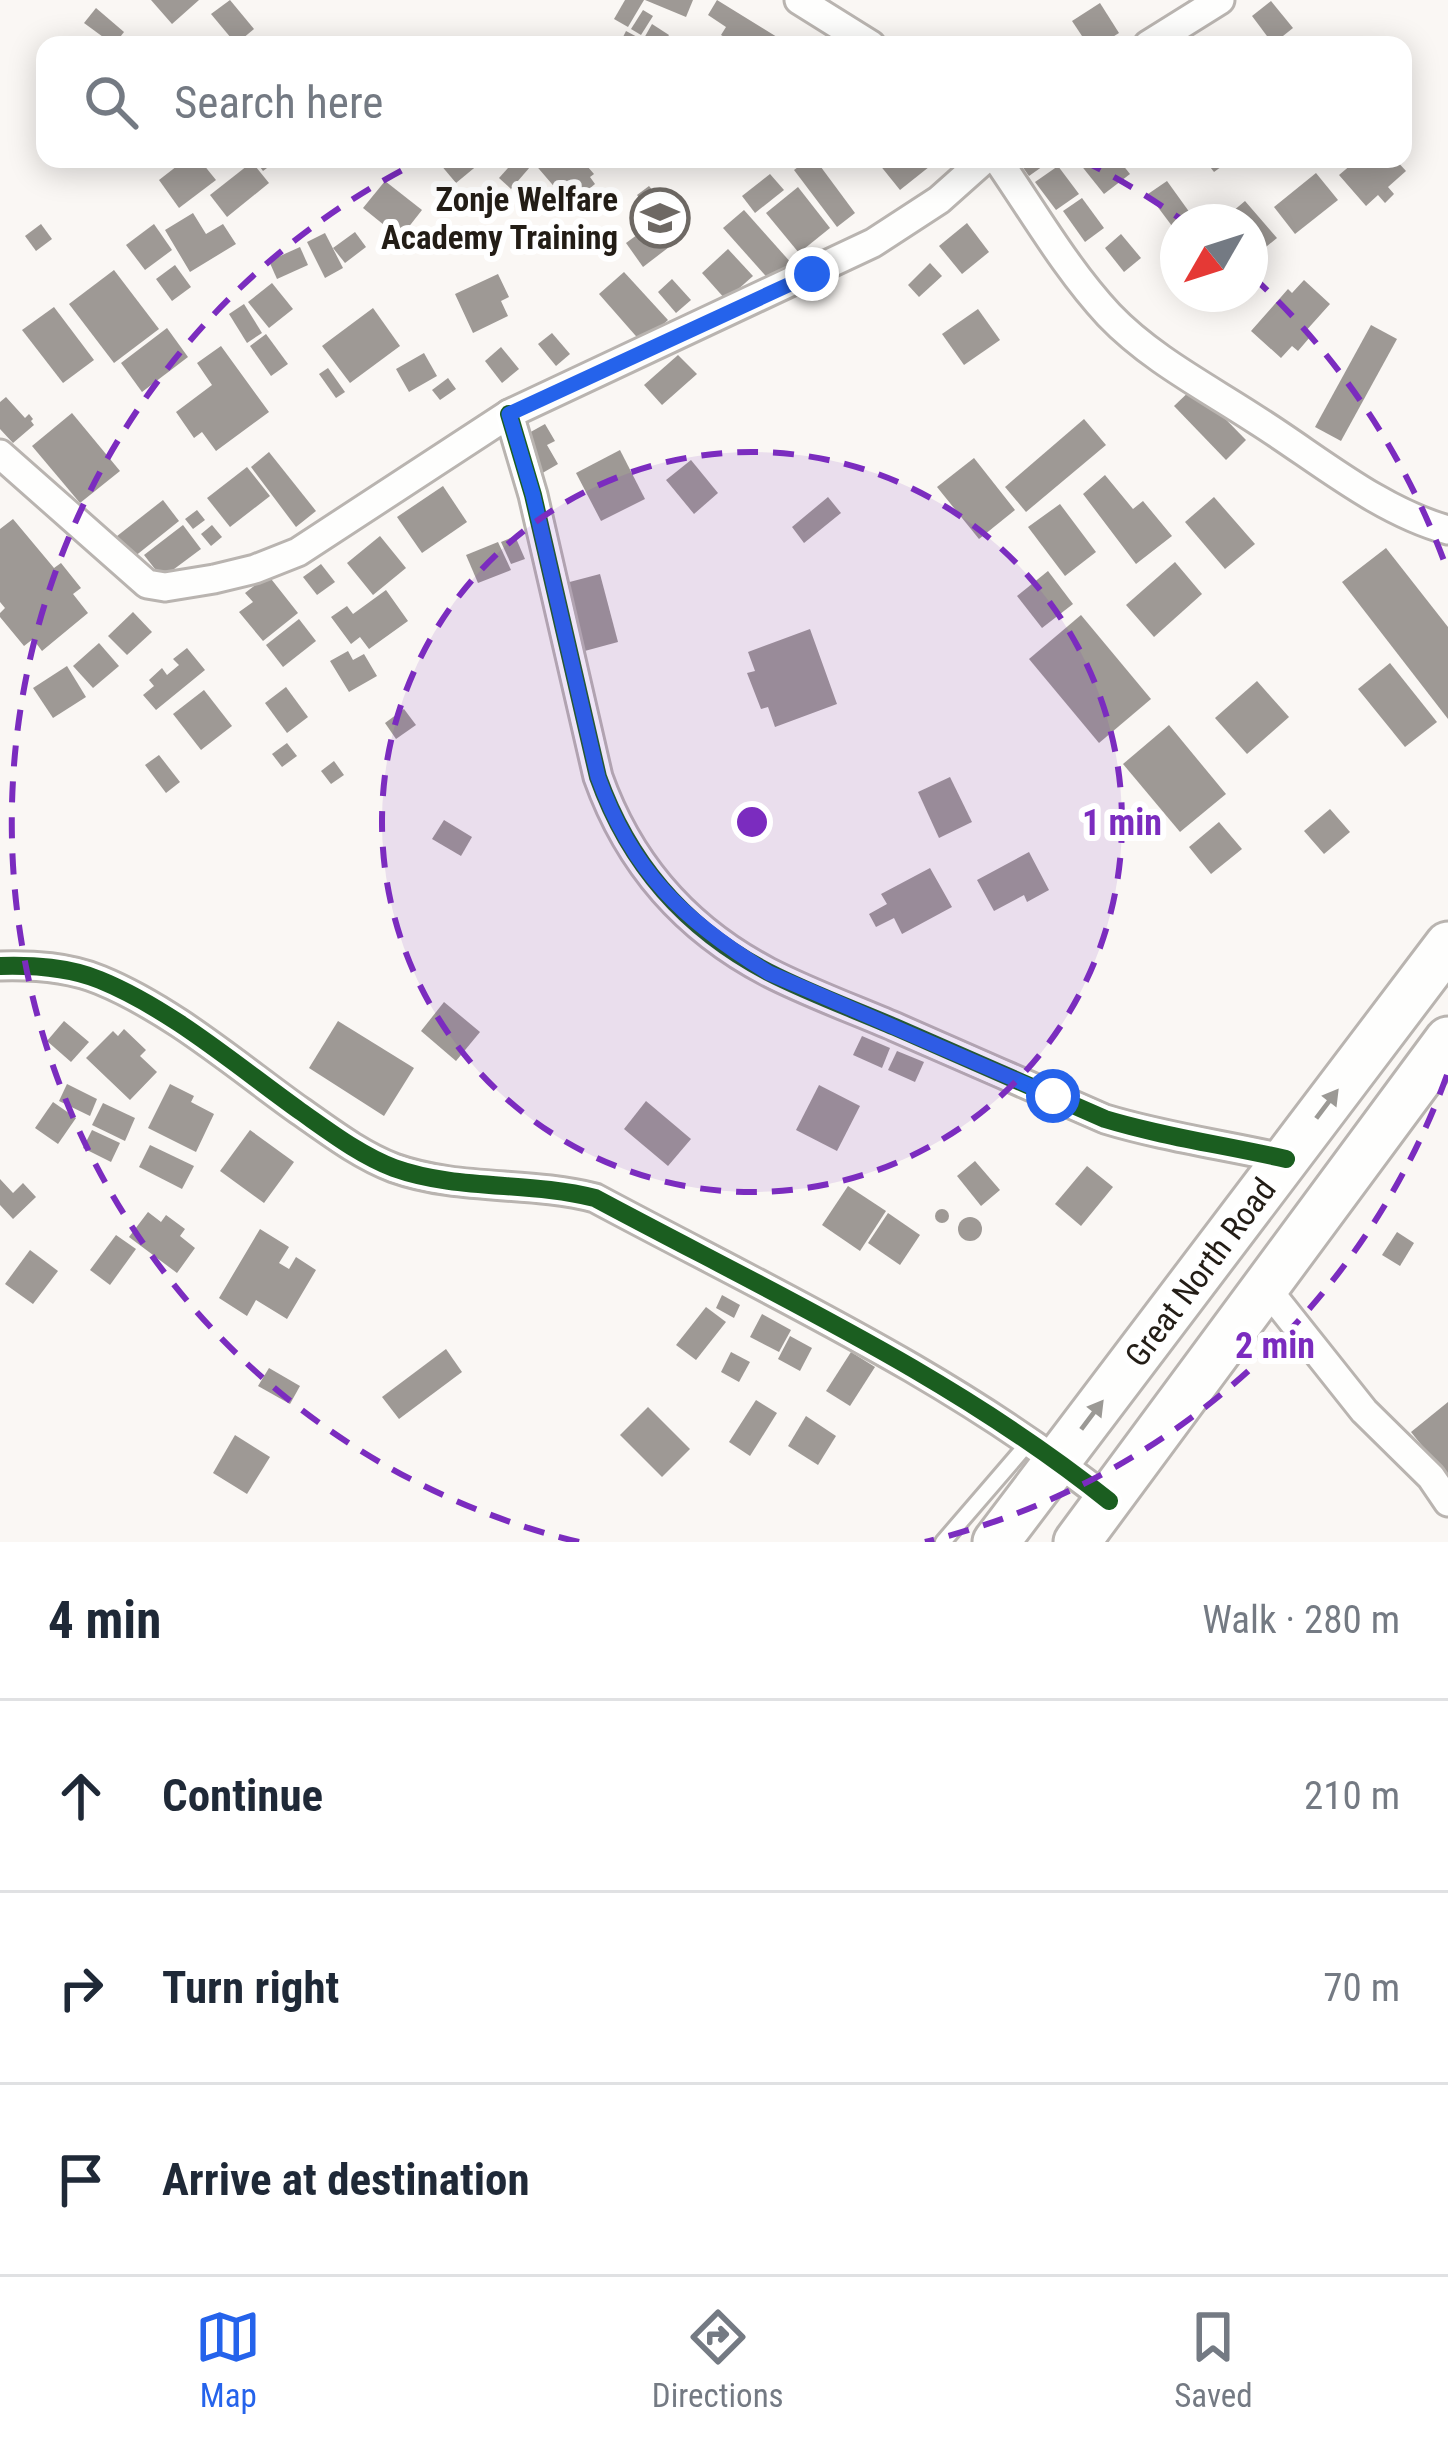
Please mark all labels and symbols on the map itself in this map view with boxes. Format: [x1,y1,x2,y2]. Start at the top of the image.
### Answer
place label: Zonje Welfare Academy Training [381,180,618,257]
school or university icon: Zonje Welfare Academy Training [629,187,691,249]
north arrow [1160,204,1268,312]
route end [785,247,839,301]
centre of rings [731,801,773,843]
text: 1 min [1082,802,1162,844]
route start [1026,1069,1080,1123]
one-way arrow [1315,1089,1339,1120]
street label: Great North Road [1117,1171,1284,1374]
text: 2 min [1235,1325,1315,1367]
one-way arrow [1079,1400,1103,1431]

